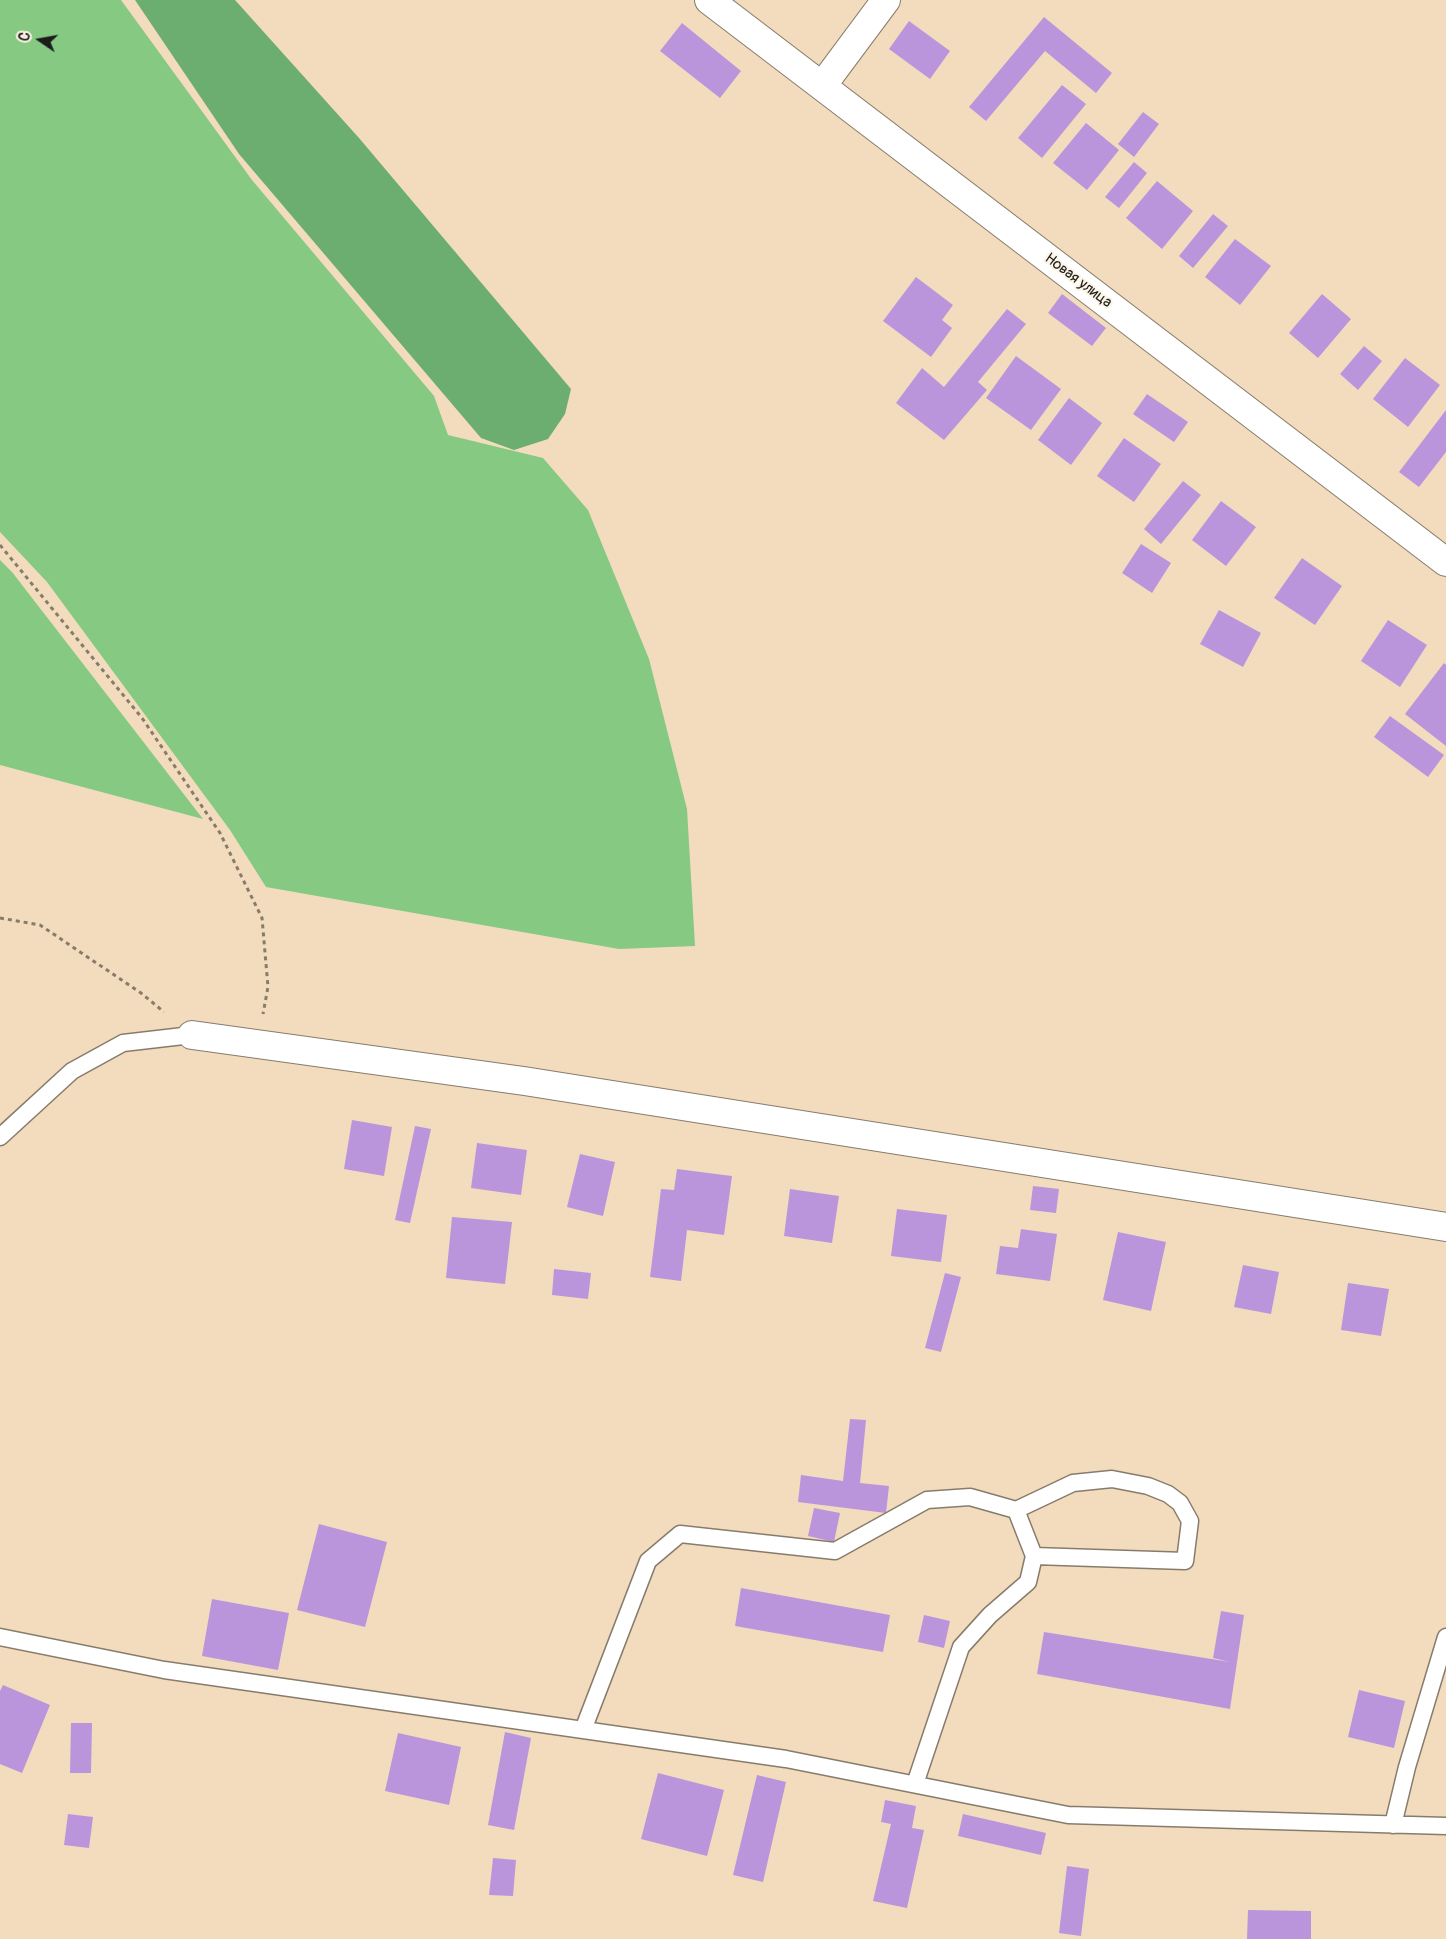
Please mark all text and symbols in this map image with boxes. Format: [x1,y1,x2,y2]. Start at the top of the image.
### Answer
north arrow [15,15,65,65]
text: С [16,31,34,43]
street label: Новая улица [1041,250,1115,312]

